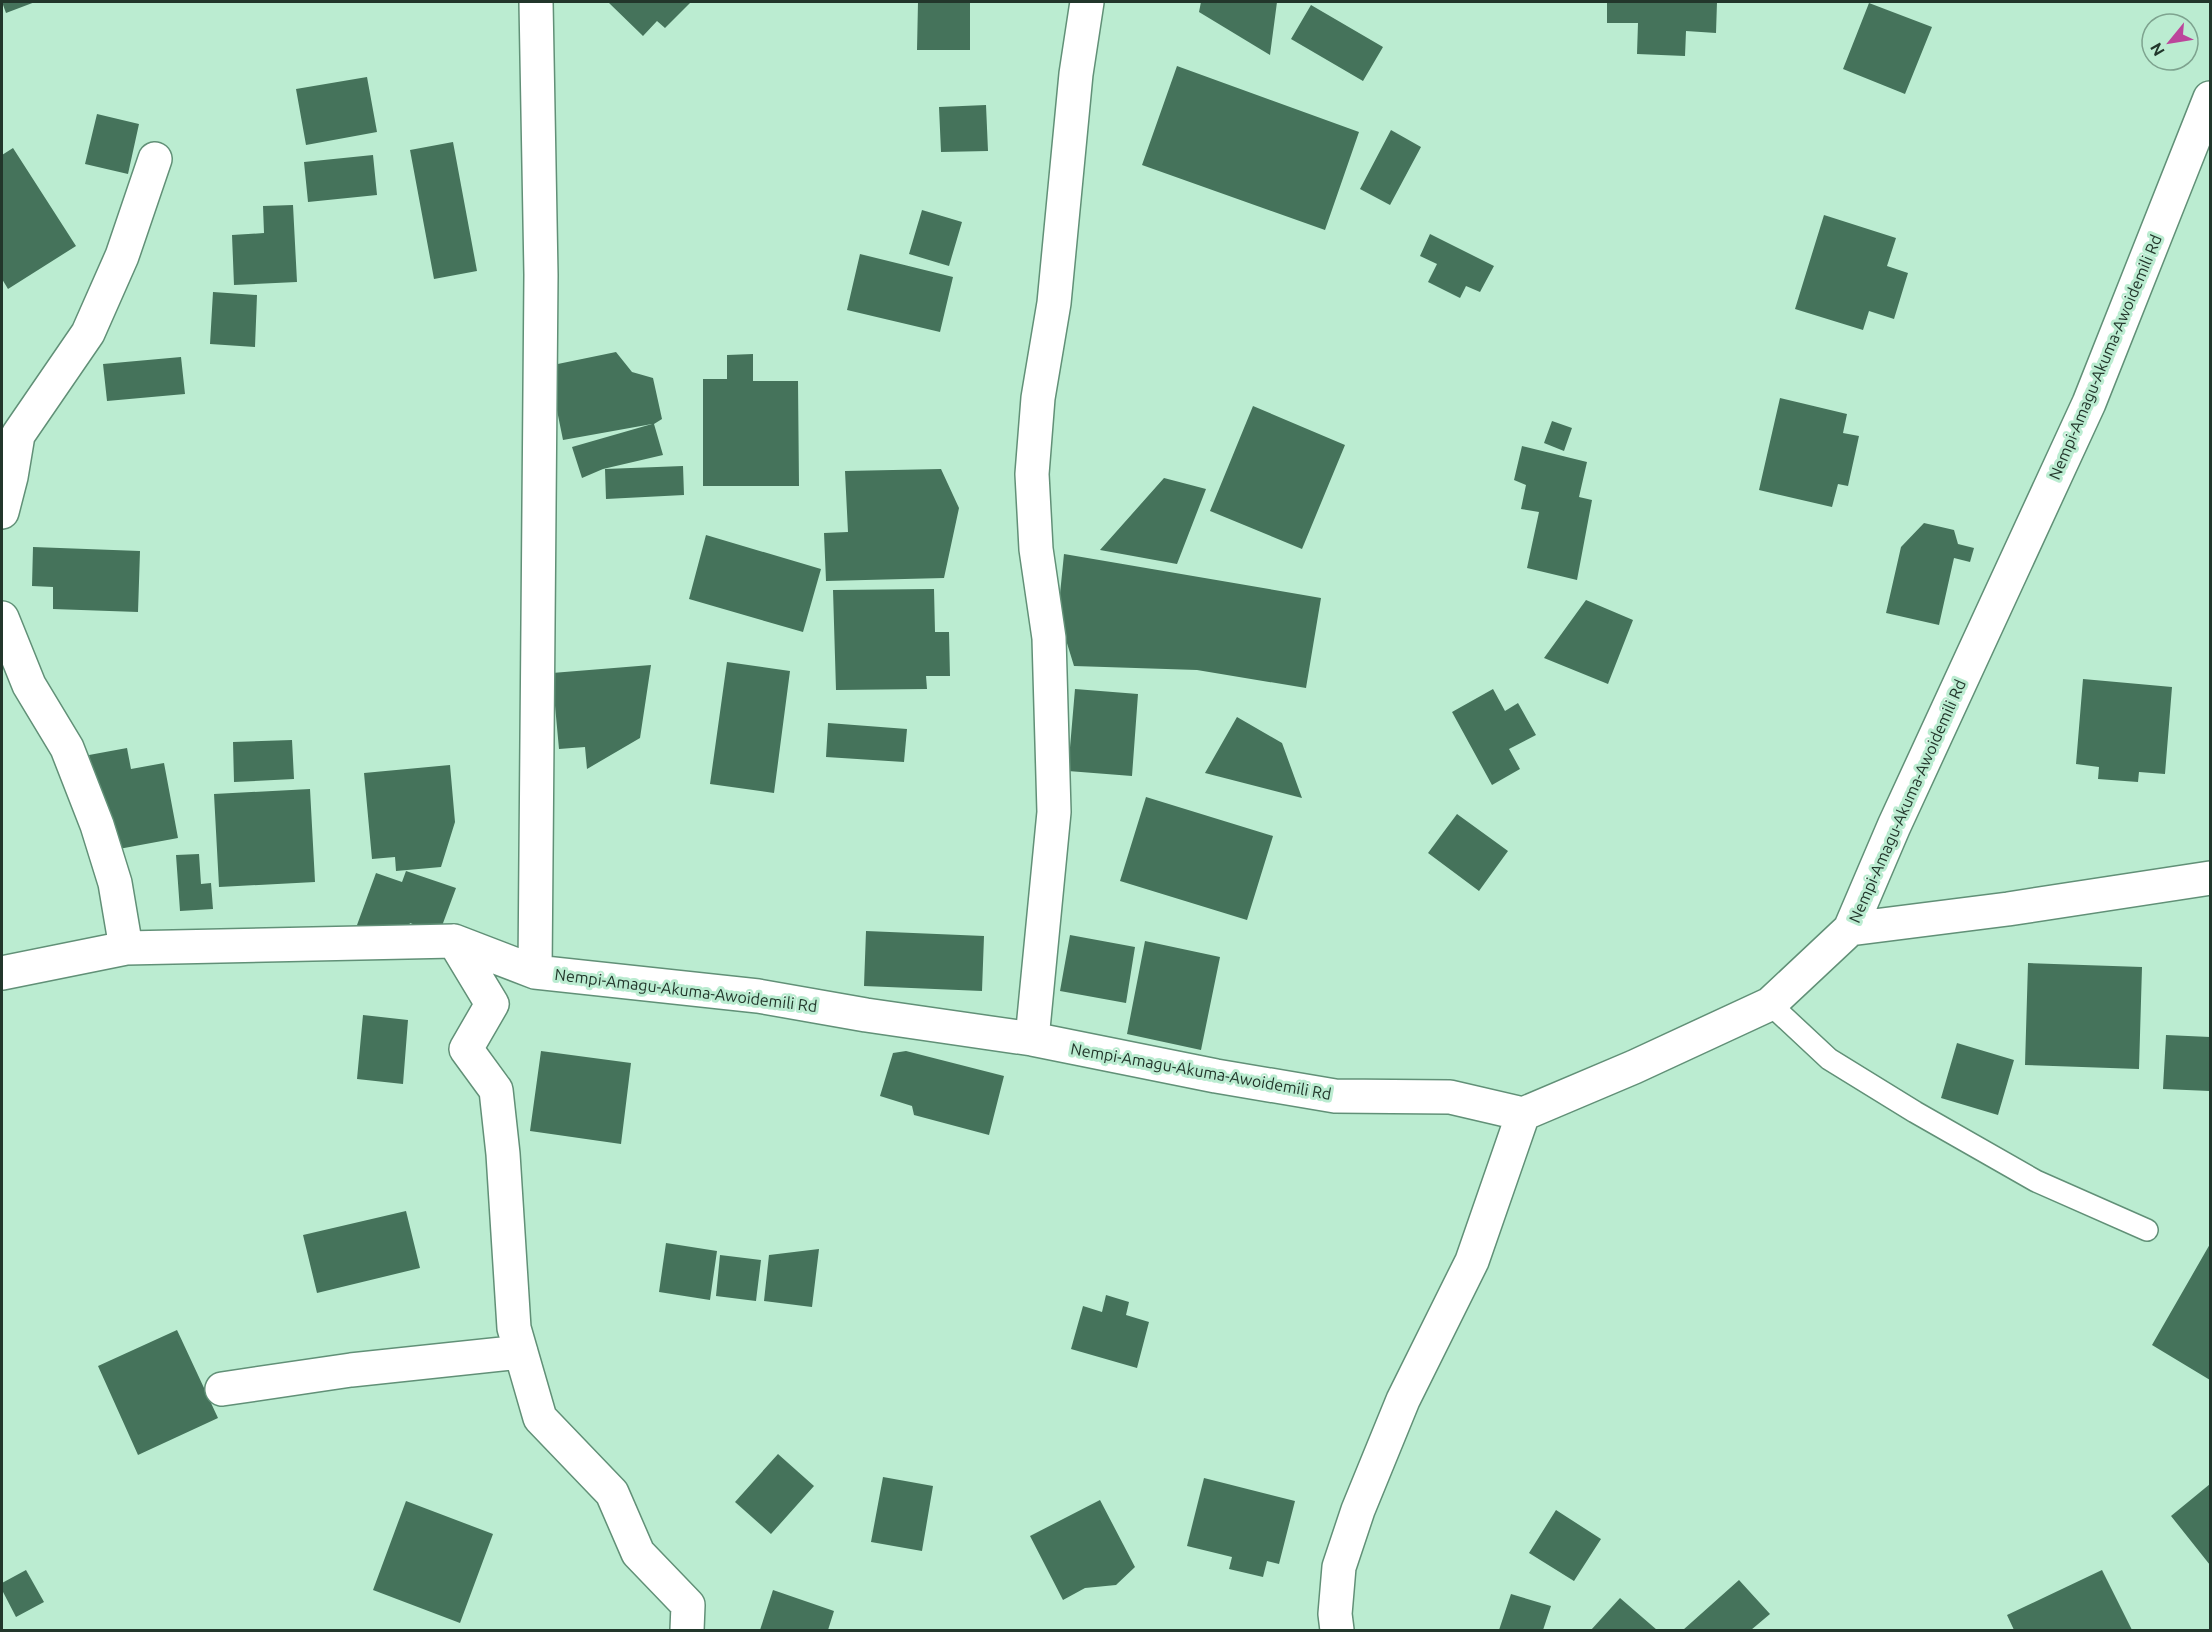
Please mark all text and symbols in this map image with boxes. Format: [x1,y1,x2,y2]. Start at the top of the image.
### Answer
north arrow [2140,12,2200,72]
text: N [2146,40,2168,59]
street label: Nempi-Amagu-Akuma-Awoidemili Rd [2045,232,2165,482]
street label: Nempi-Amagu-Akuma-Awoidemili Rd [1845,677,1969,925]
street label: Nempi-Amagu-Akuma-Awoidemili Rd [554,965,818,1015]
street label: Nempi-Amagu-Akuma-Awoidemili Rd [1069,1039,1333,1103]

